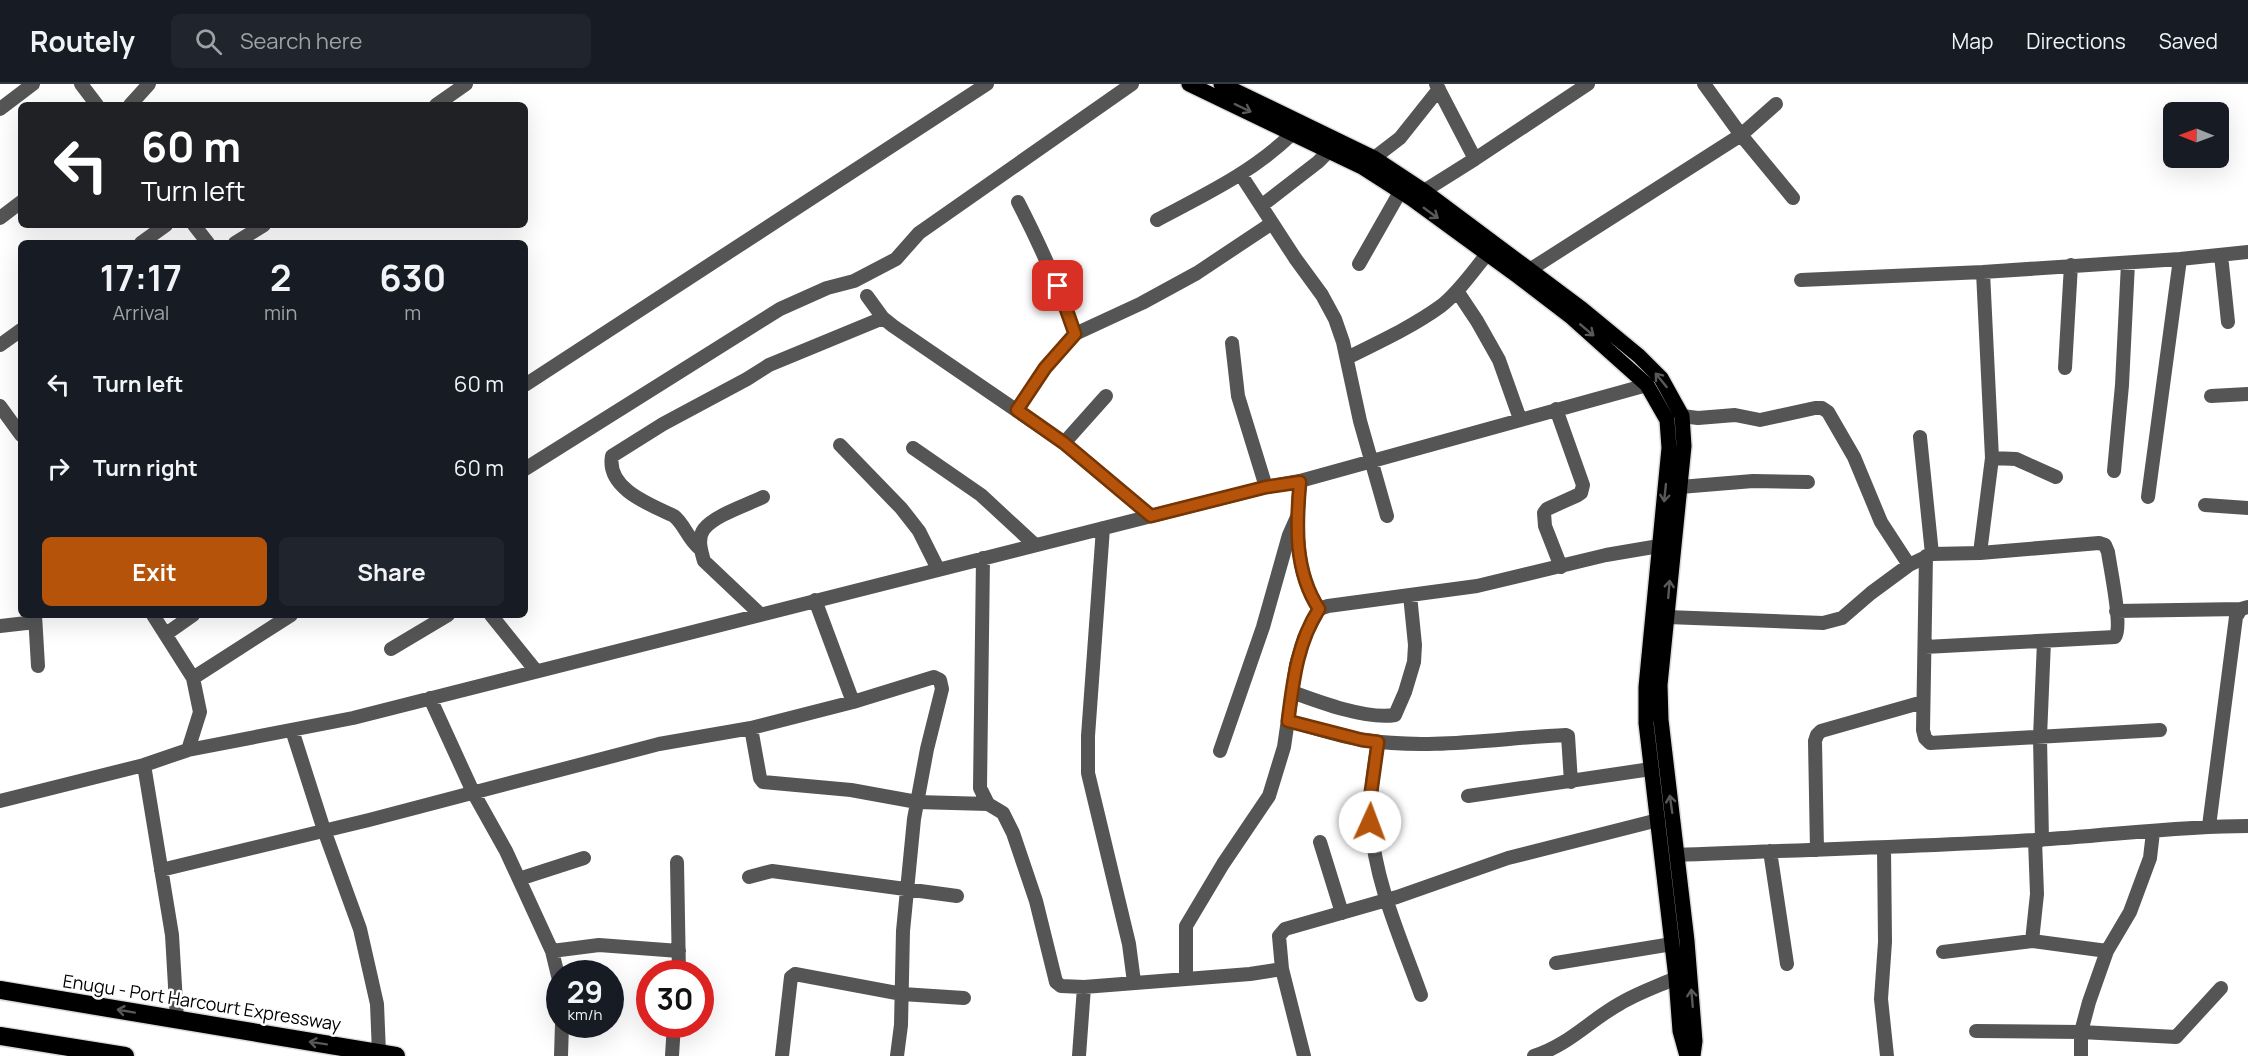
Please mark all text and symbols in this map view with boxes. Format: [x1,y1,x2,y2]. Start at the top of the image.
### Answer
search box [171,14,591,68]
text: Routely [30,22,135,60]
icon: search [192,25,225,58]
text: Search here [240,26,362,56]
text: Map [1952,27,1993,55]
text: Directions [2026,27,2126,55]
text: Saved [2159,27,2218,55]
north arrow [2163,102,2229,168]
map controls [2163,102,2229,168]
one-way arrow [1233,103,1251,115]
text: 60 m [141,117,241,175]
icon: left [42,126,120,204]
text: Turn left [141,172,245,209]
one-way arrow [1423,206,1439,219]
text: 17:17 [100,253,182,302]
text: 2 [270,253,291,302]
text: 630 [379,253,446,302]
pin [1032,260,1083,311]
icon: arrive [1041,269,1074,302]
text: Arrival [112,299,169,326]
text: min [264,299,297,326]
text: m [404,299,421,326]
one-way arrow [1579,324,1595,337]
icon: left [42,368,75,401]
text: Turn left [93,369,183,399]
text: 60 m [454,369,504,399]
one-way arrow [1654,373,1668,388]
icon: right [42,452,75,485]
text: Turn right [93,453,198,483]
text: 60 m [454,453,504,483]
one-way arrow [1659,482,1670,502]
button: Exit [42,537,267,606]
button: Share [279,537,504,606]
one-way arrow [1664,579,1675,599]
position arrow [1338,790,1402,854]
one-way arrow [1666,794,1677,814]
speed limit sign: 30 [636,960,714,1038]
street label: Enugu - Port Harcourt Expressway [61,968,343,1036]
text: 29 [567,971,603,1012]
one-way arrow [1686,988,1697,1008]
text: km/h [568,1004,602,1025]
one-way arrow [116,1005,136,1016]
one-way arrow [309,1037,328,1048]

